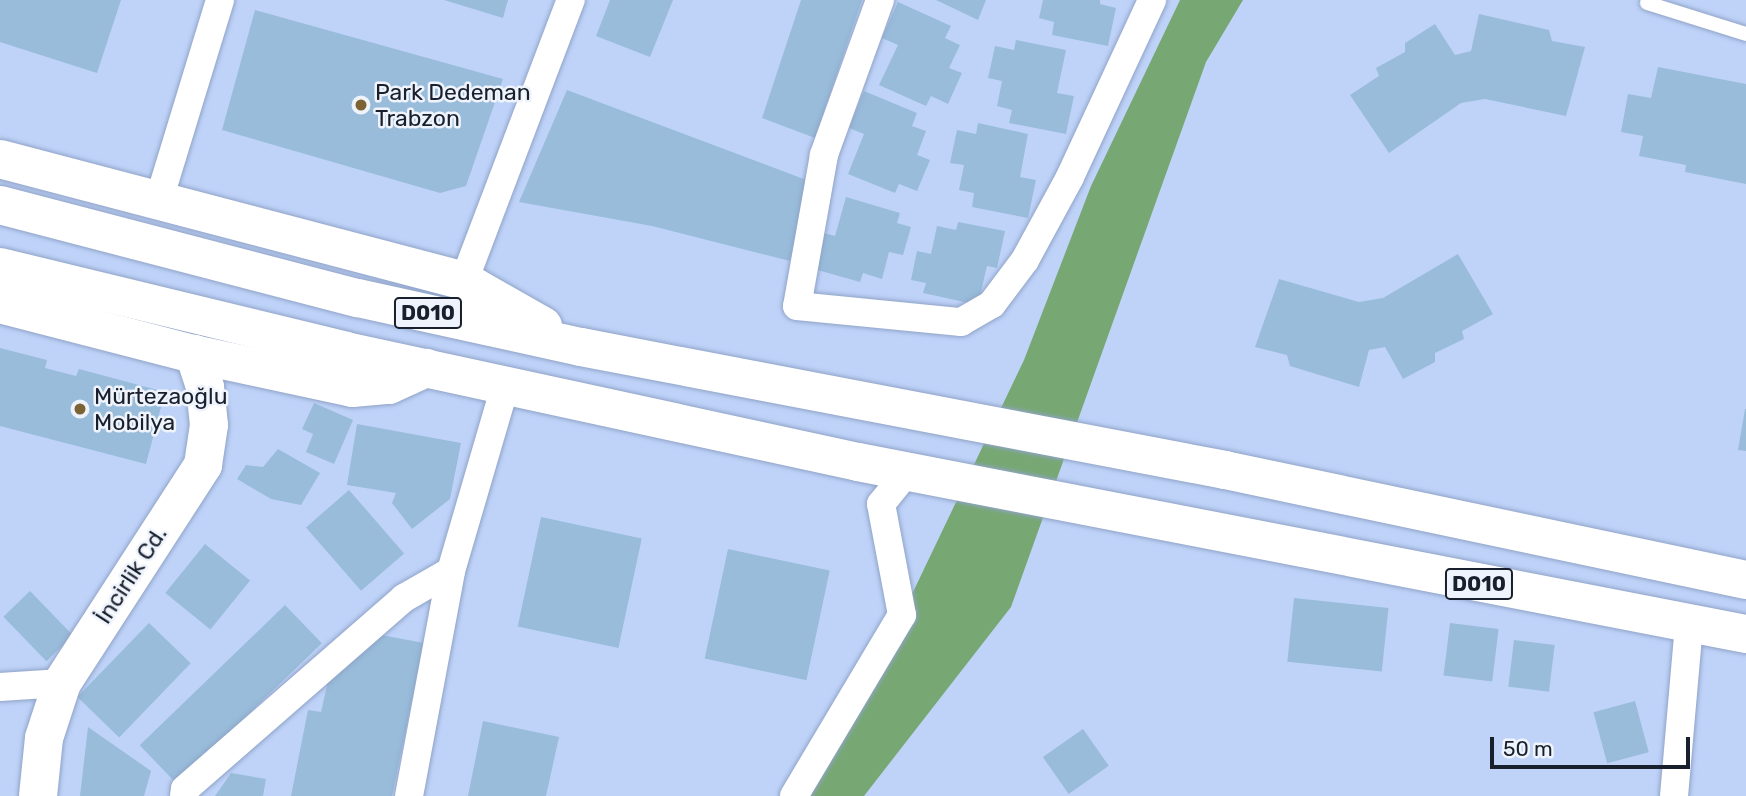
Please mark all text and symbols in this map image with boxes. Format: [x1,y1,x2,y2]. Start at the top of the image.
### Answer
place label: Park Dedeman Trabzon [375,78,531,132]
marker: Park Dedeman Trabzon [353,97,369,113]
road number: D010 [393,296,463,330]
place label: Mürtezaoğlu Mobilya [94,382,227,436]
marker: Mürtezaoğlu Mobilya [72,401,88,417]
street label: İncirlik Cd. [89,521,173,629]
road number: D010 [1444,566,1514,602]
scale bar [1494,722,1694,766]
text: 50 m [1503,736,1553,761]

